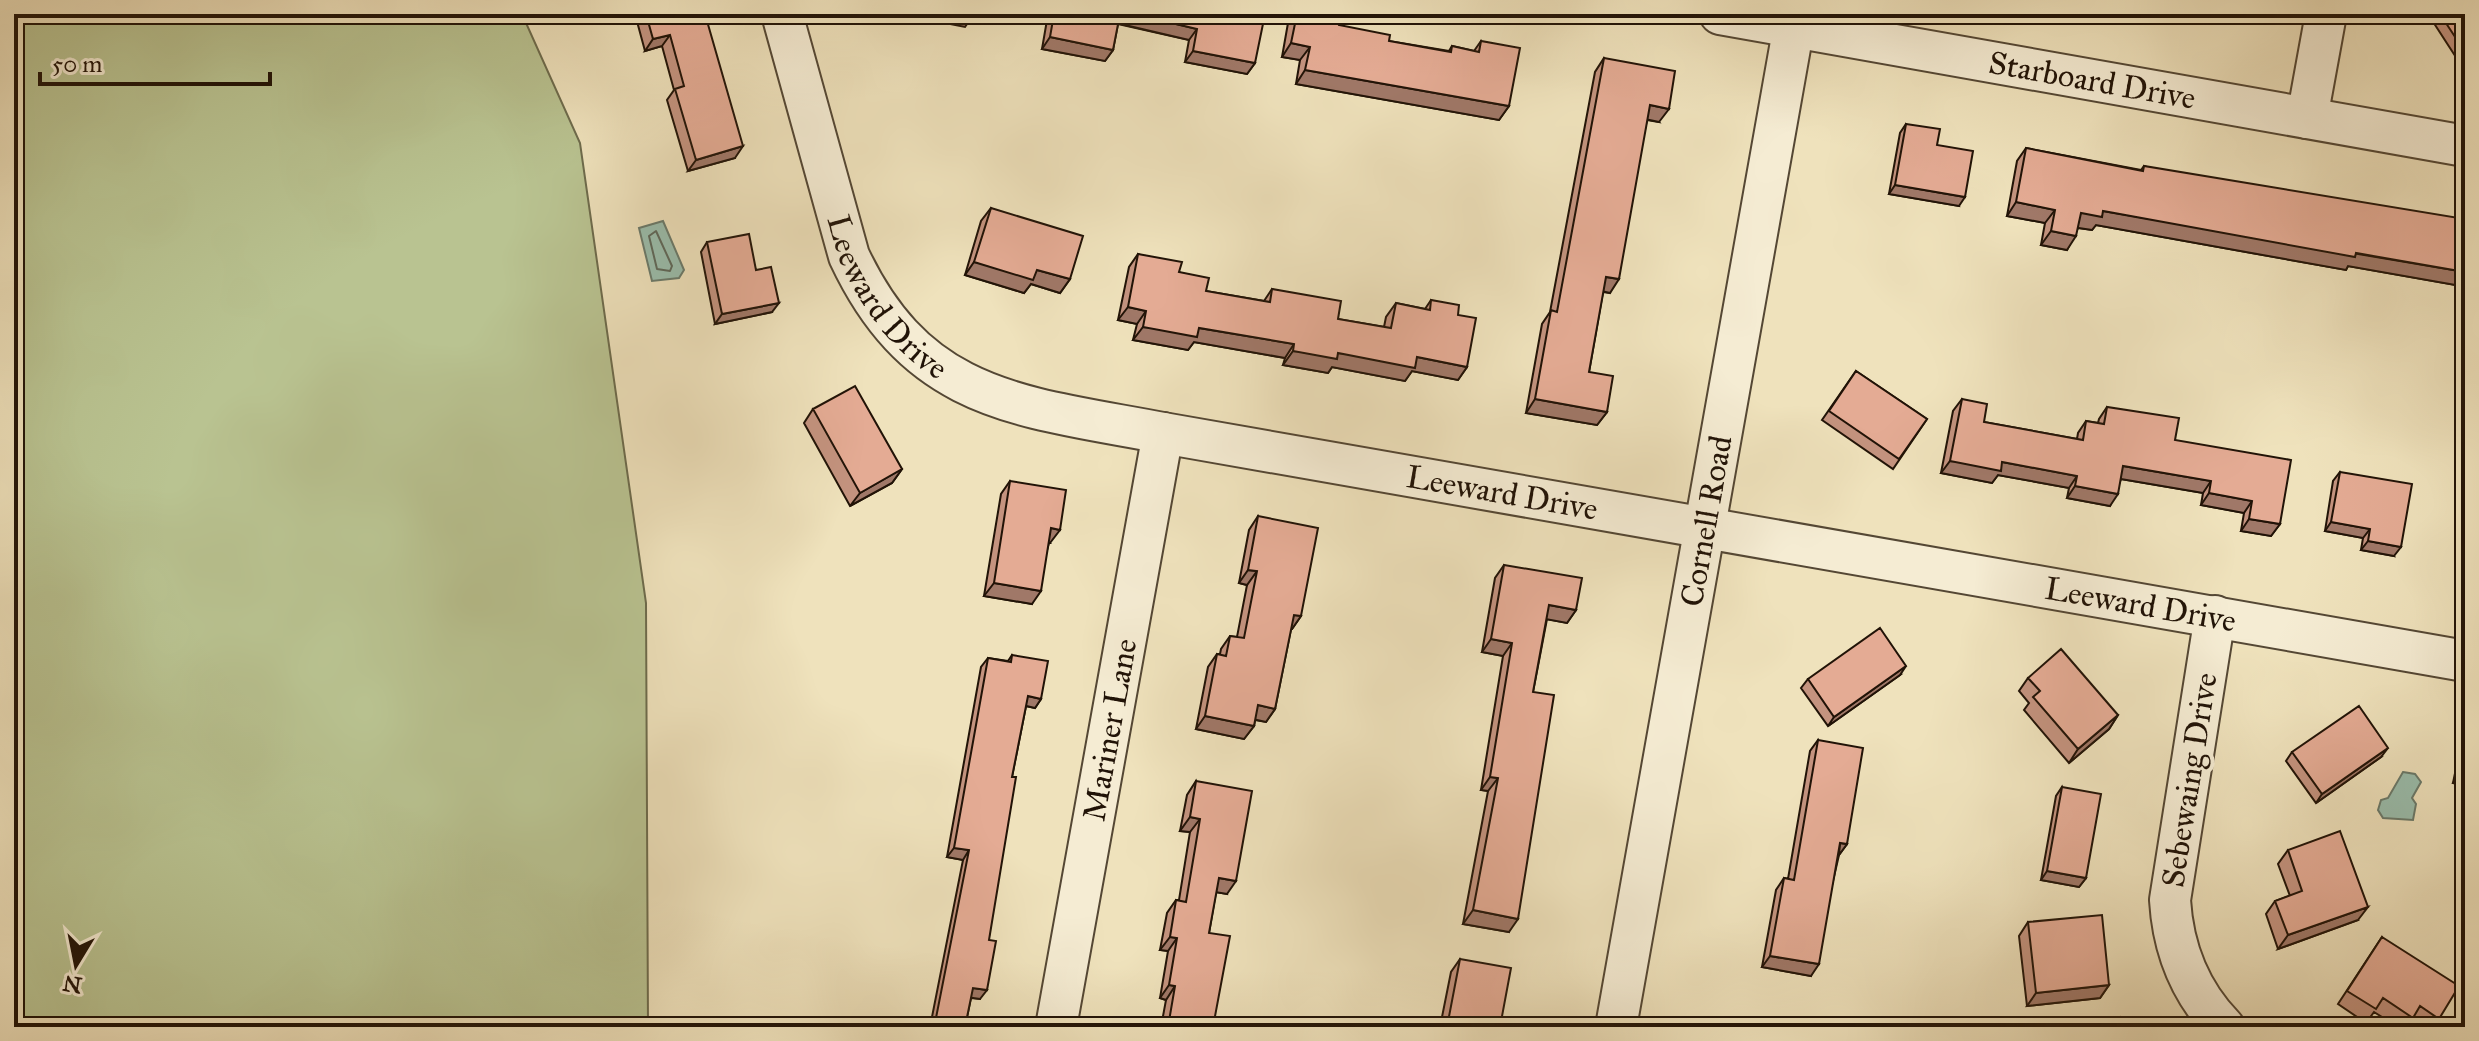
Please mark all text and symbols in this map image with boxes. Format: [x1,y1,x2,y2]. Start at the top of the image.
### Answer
scale bar [40,36,270,86]
street label: Starboard Drive [1986,43,2199,118]
text: 50 m [52,49,102,79]
street label: Leeward Drive [819,211,955,388]
street label: Cornell Road [1672,432,1741,610]
street label: Leeward Drive [1404,457,1601,529]
street label: Leeward Drive [2042,569,2239,641]
street label: Mariner Lane [1074,636,1146,824]
street label: Sebewaing Drive [2153,670,2226,890]
north arrow [36,925,116,1005]
text: N [61,969,84,999]

